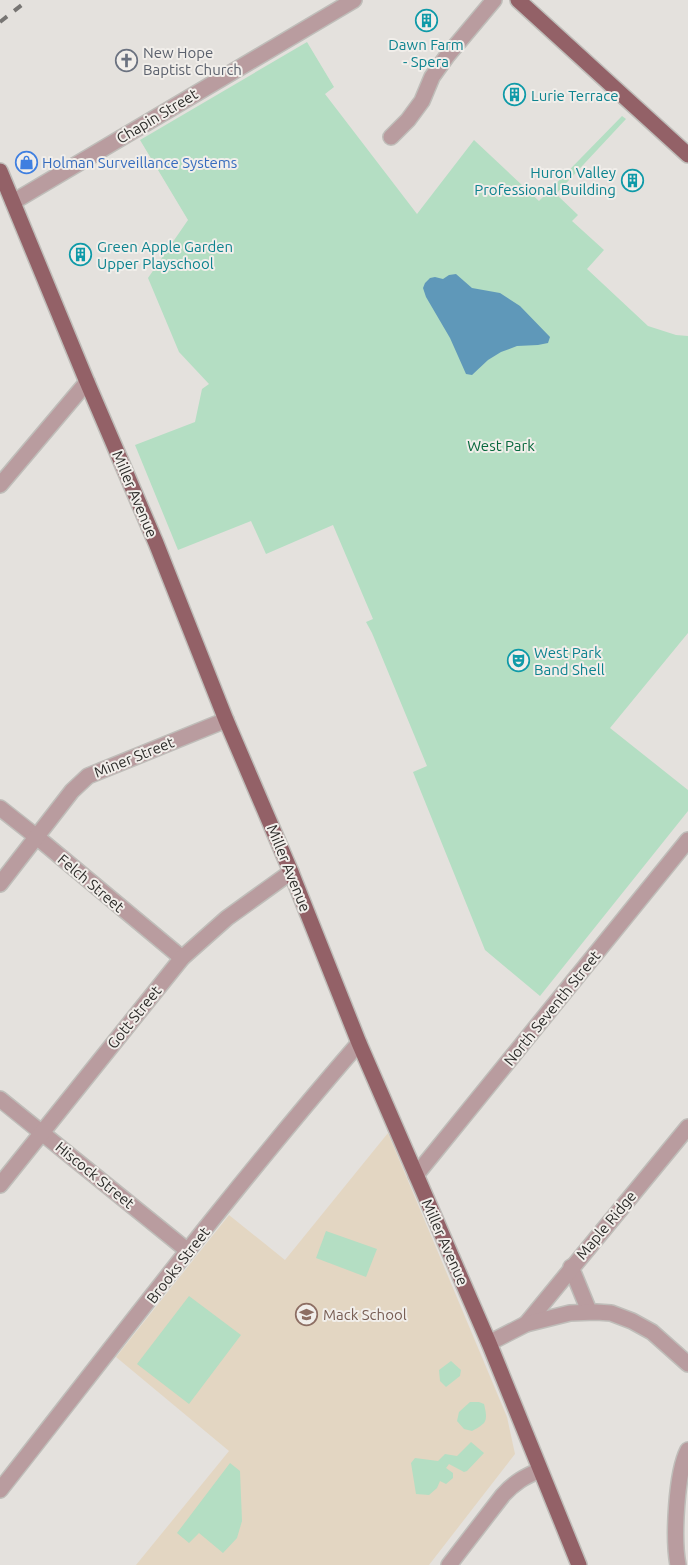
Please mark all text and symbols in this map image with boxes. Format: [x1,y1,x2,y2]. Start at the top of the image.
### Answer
building icon: Dawn Farm - Spera [414,9,438,33]
place label: Dawn Farm - Spera [388,36,464,70]
place label: New Hope Baptist Church [143,44,242,78]
church icon: New Hope Baptist Church [115,49,139,73]
building icon: Lurie Terrace [503,83,527,107]
street label: Chapin Street [113,85,201,147]
place label: Lurie Terrace [531,87,618,104]
shop icon: Holman Surveillance Systems [14,150,38,174]
place label: Holman Surveillance Systems [42,154,237,171]
place label: Huron Valley Professional Building [474,164,616,198]
building icon: Huron Valley Professional Building [620,169,644,193]
place label: Green Apple Garden Upper Playschool [97,238,233,272]
building icon: Green Apple Garden Upper Playschool [69,243,93,267]
park label: West Park [467,437,535,454]
street label: Miller Avenue [109,448,161,540]
place label: West Park Band Shell [534,644,605,678]
theatre icon: West Park Band Shell [506,649,530,673]
street label: Miner Street [92,733,176,781]
street label: Miller Avenue [264,822,314,914]
street label: Felch Street [55,850,128,916]
street label: North Seventh Street [500,947,604,1069]
street label: Gott Street [104,982,165,1052]
street label: Hiscock Street [52,1138,138,1212]
street label: Maple Ridge [573,1187,639,1263]
street label: Miller Avenue [418,1196,472,1288]
street label: Brooks Street [143,1223,213,1307]
school or university icon: Mack School [295,1302,319,1326]
place label: Mack School [323,1306,407,1323]

